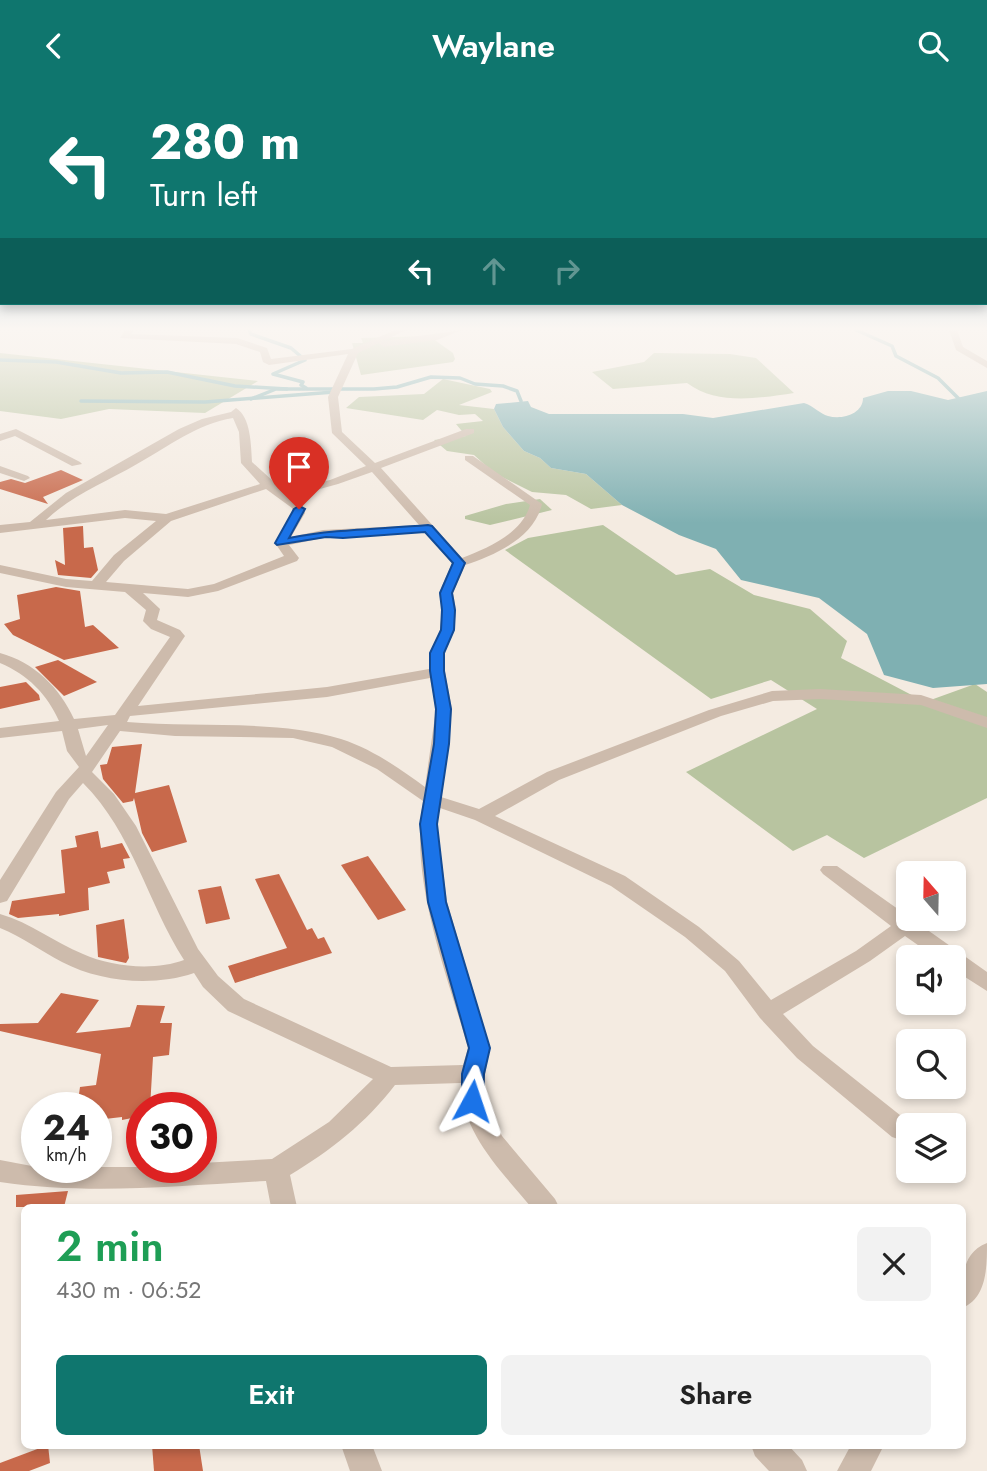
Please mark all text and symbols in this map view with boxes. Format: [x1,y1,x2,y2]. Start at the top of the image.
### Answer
text: Waylane [432,23,555,69]
icon: back [35,27,73,65]
icon: search [914,27,952,65]
text: 280 m [150,107,300,177]
icon: left [35,119,126,210]
text: Turn left [150,172,257,218]
icon: left [402,252,440,290]
icon: ahead [475,252,513,290]
icon: right [548,252,586,290]
pin [269,437,329,509]
icon: arrive [280,448,318,486]
north arrow [896,861,966,931]
map controls [896,861,966,1183]
button: sound [896,945,966,1015]
button: search [896,1029,966,1099]
position arrow [435,1064,509,1138]
speed limit sign: 30 [126,1092,217,1183]
text: 24 [43,1103,90,1153]
button: layers [896,1113,966,1183]
text: km/h [46,1142,87,1168]
text: 2 min [56,1216,164,1277]
button: close [857,1227,931,1301]
text: 430 m · 06:52 [56,1273,201,1307]
button: Exit [56,1355,487,1435]
button: Share [501,1355,931,1435]

